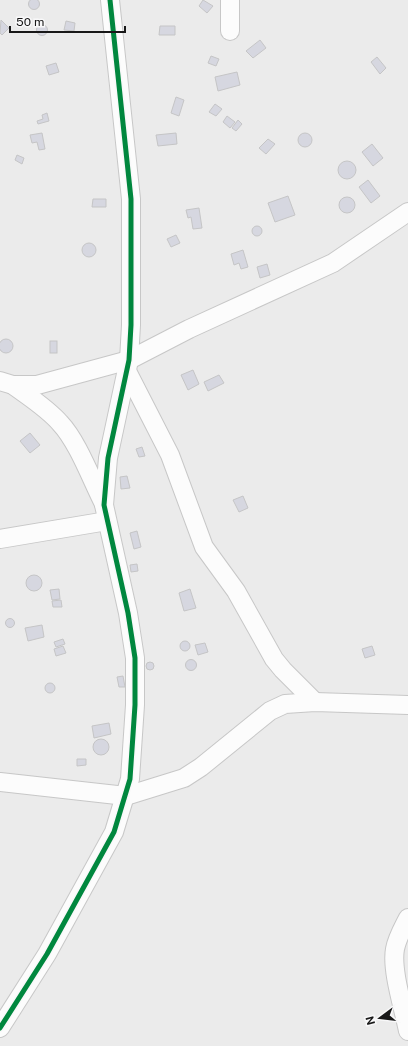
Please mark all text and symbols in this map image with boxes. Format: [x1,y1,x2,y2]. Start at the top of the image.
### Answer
scale bar [10,8,125,34]
text: 50 m [16,15,44,29]
north arrow [360,998,400,1038]
text: N [363,1015,377,1026]

